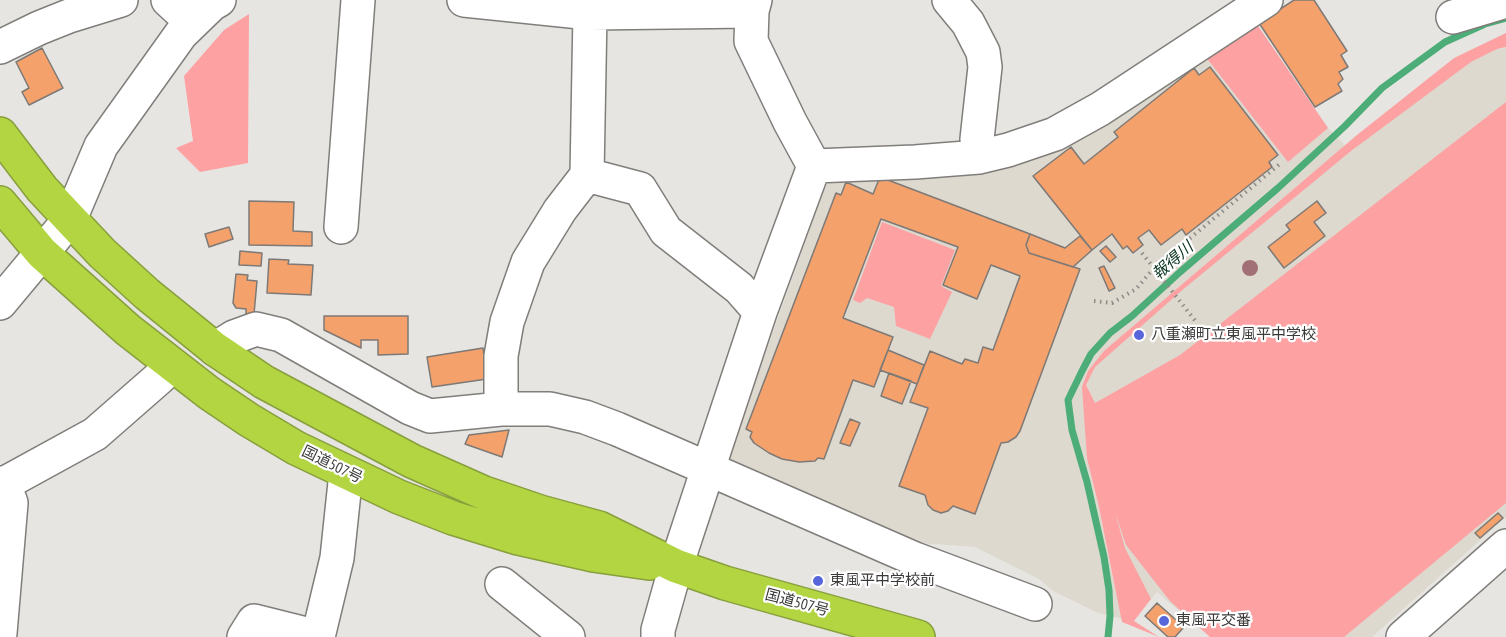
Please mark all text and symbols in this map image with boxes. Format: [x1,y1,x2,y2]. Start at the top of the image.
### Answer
water label: 報得川 [1149,238,1197,284]
place label: 八重瀬町立東風平中学校 [1151,326,1316,344]
marker: 八重瀬町立東風平中学校 [1132,328,1146,342]
street label: 国道507号 [299,443,365,487]
place label: 東風平中学校前 [830,572,935,590]
marker: 東風平中学校前 [811,574,825,588]
street label: 国道507号 [763,586,831,620]
place label: 東風平交番 [1176,612,1251,630]
marker: 東風平交番 [1157,614,1171,628]

